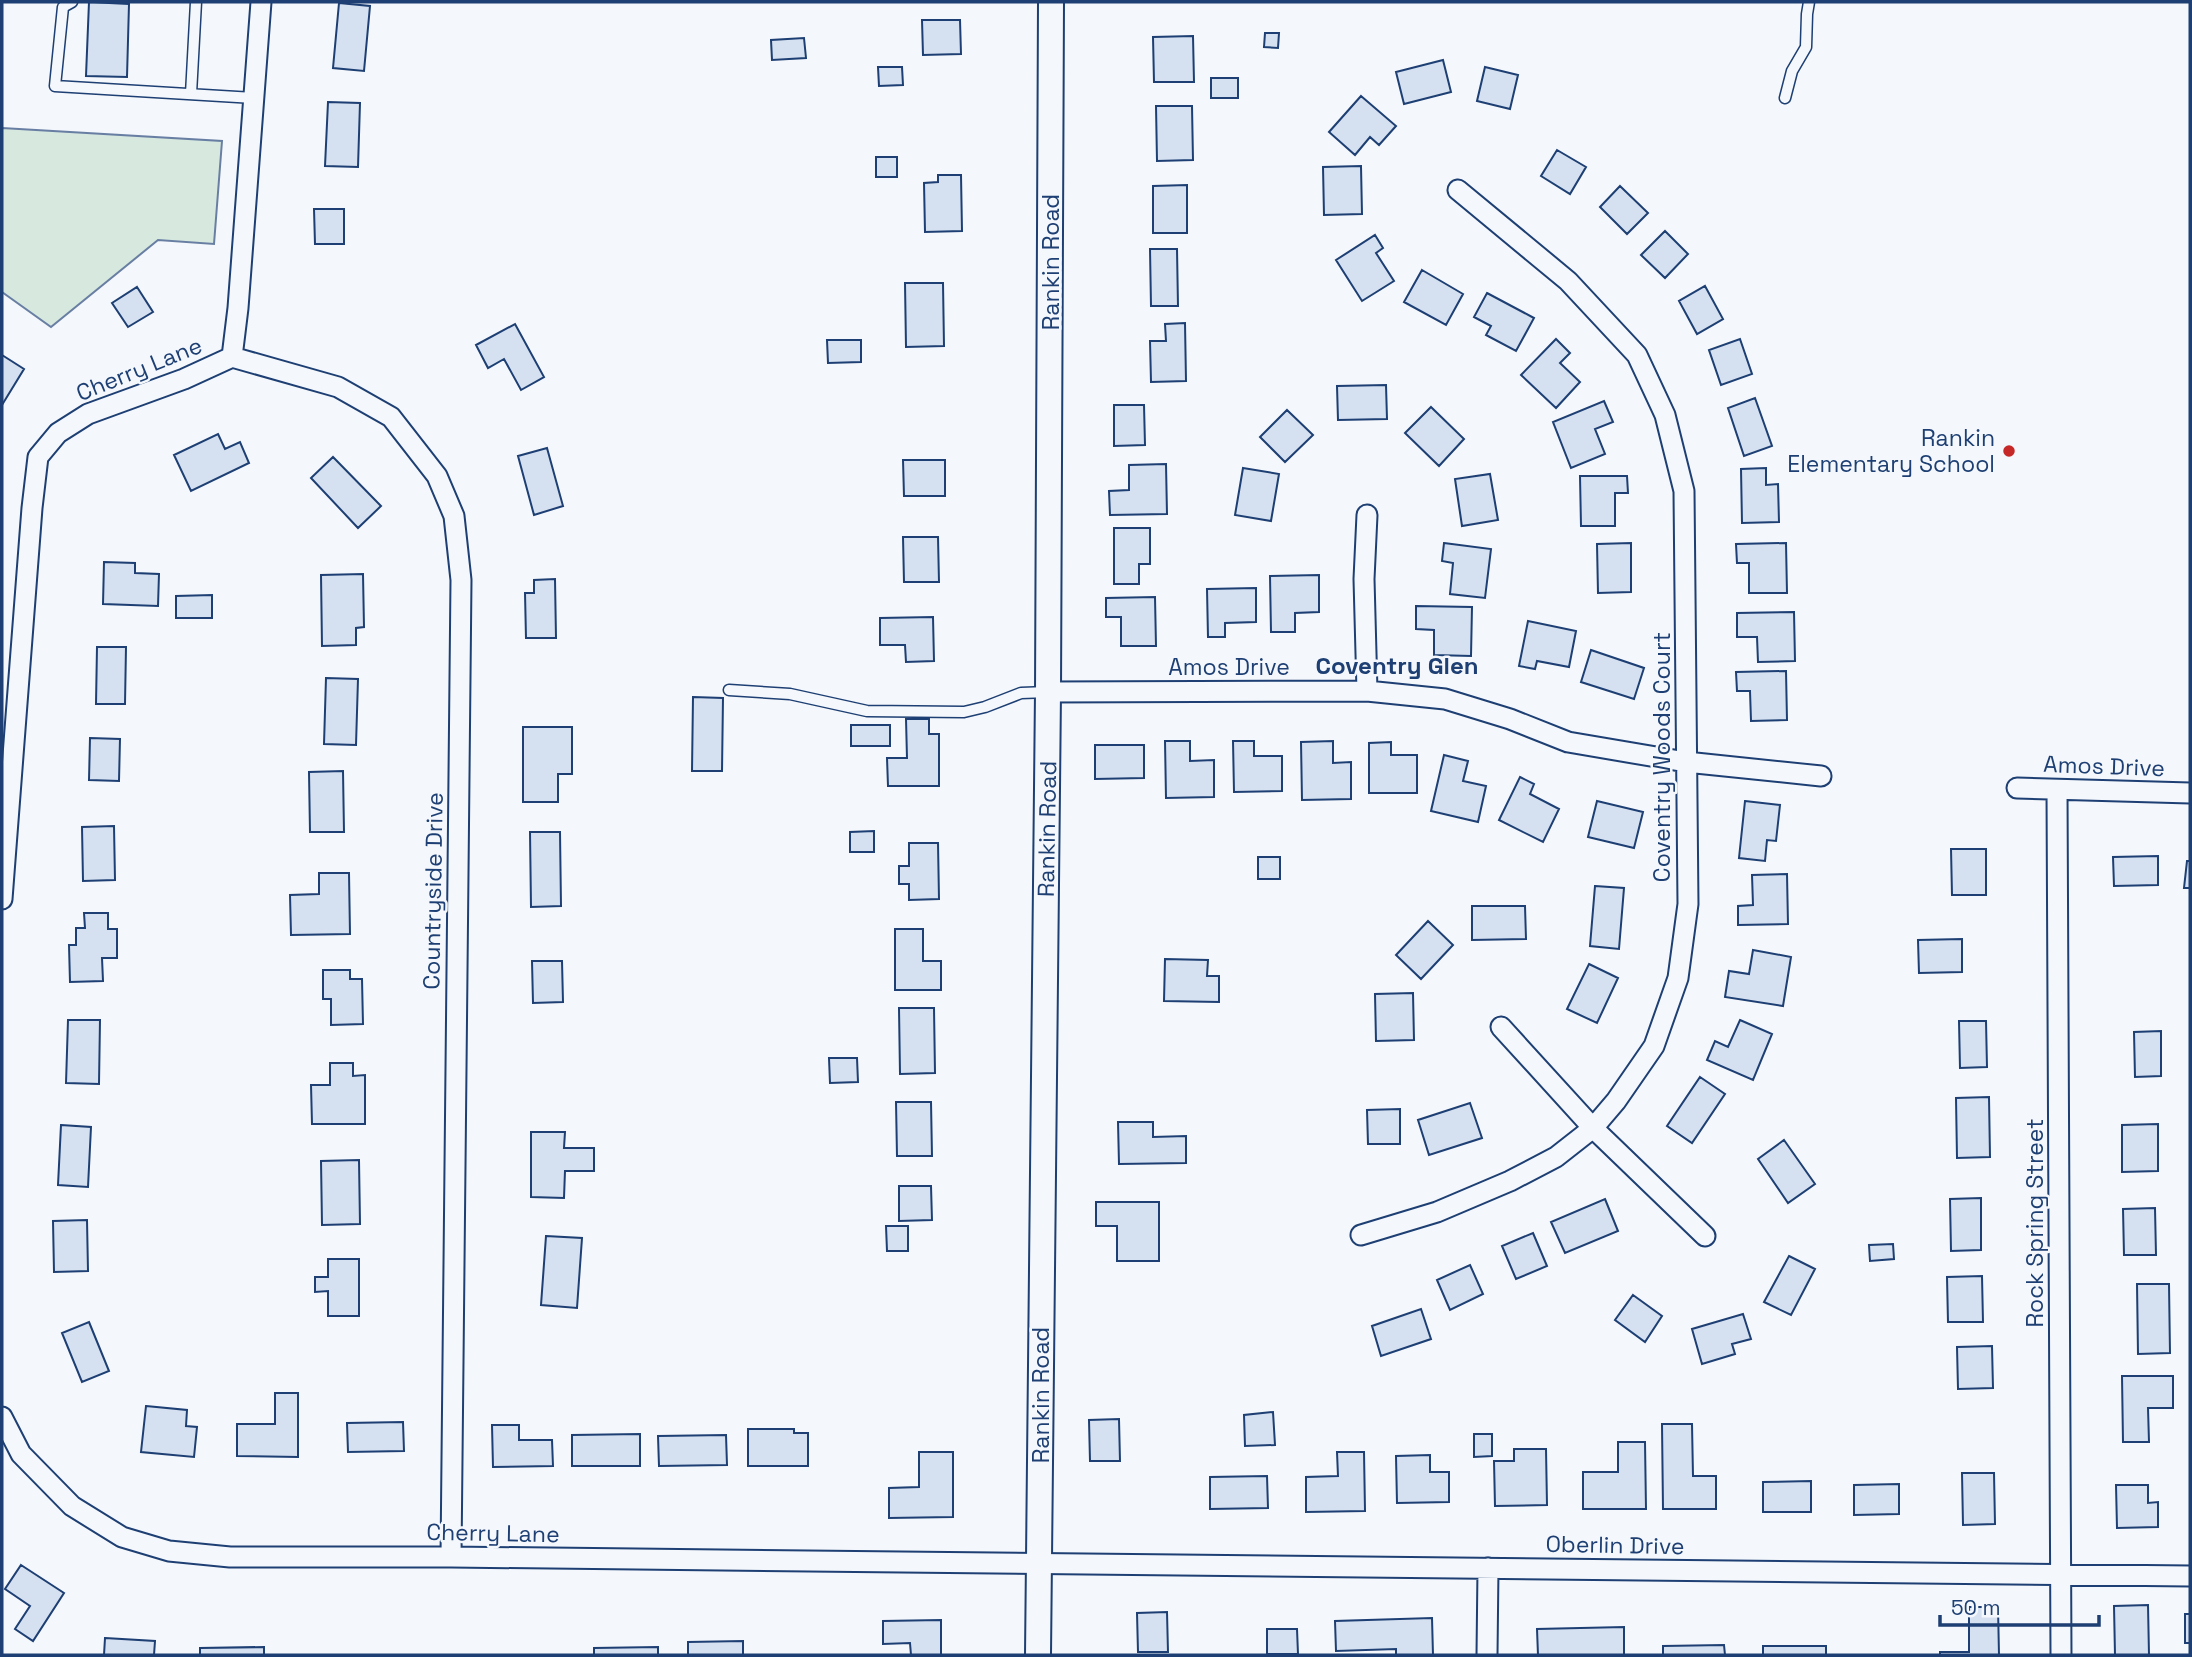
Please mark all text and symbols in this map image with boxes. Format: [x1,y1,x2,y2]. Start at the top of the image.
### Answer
street label: Rankin Road [1036,194,1066,330]
street label: Cherry Lane [72,330,206,408]
place label: Rankin Elementary School [1787,423,1995,479]
marker: Rankin Elementary School [2001,443,2017,459]
street label: Coventry Woods Court [1647,632,1677,882]
district label: Coventry Glen [1315,650,1479,681]
street label: Amos Drive [1168,652,1290,682]
street label: Amos Drive [2043,749,2165,783]
street label: Rankin Road [1031,761,1063,897]
street label: Countryside Drive [416,792,450,990]
street label: Rock Spring Street [2020,1118,2050,1328]
street label: Rankin Road [1026,1327,1056,1463]
street label: Cherry Lane [426,1517,560,1549]
street label: Oberlin Drive [1545,1529,1685,1561]
scale bar [1940,1584,2099,1628]
text: 50 m [1951,1594,2001,1621]

